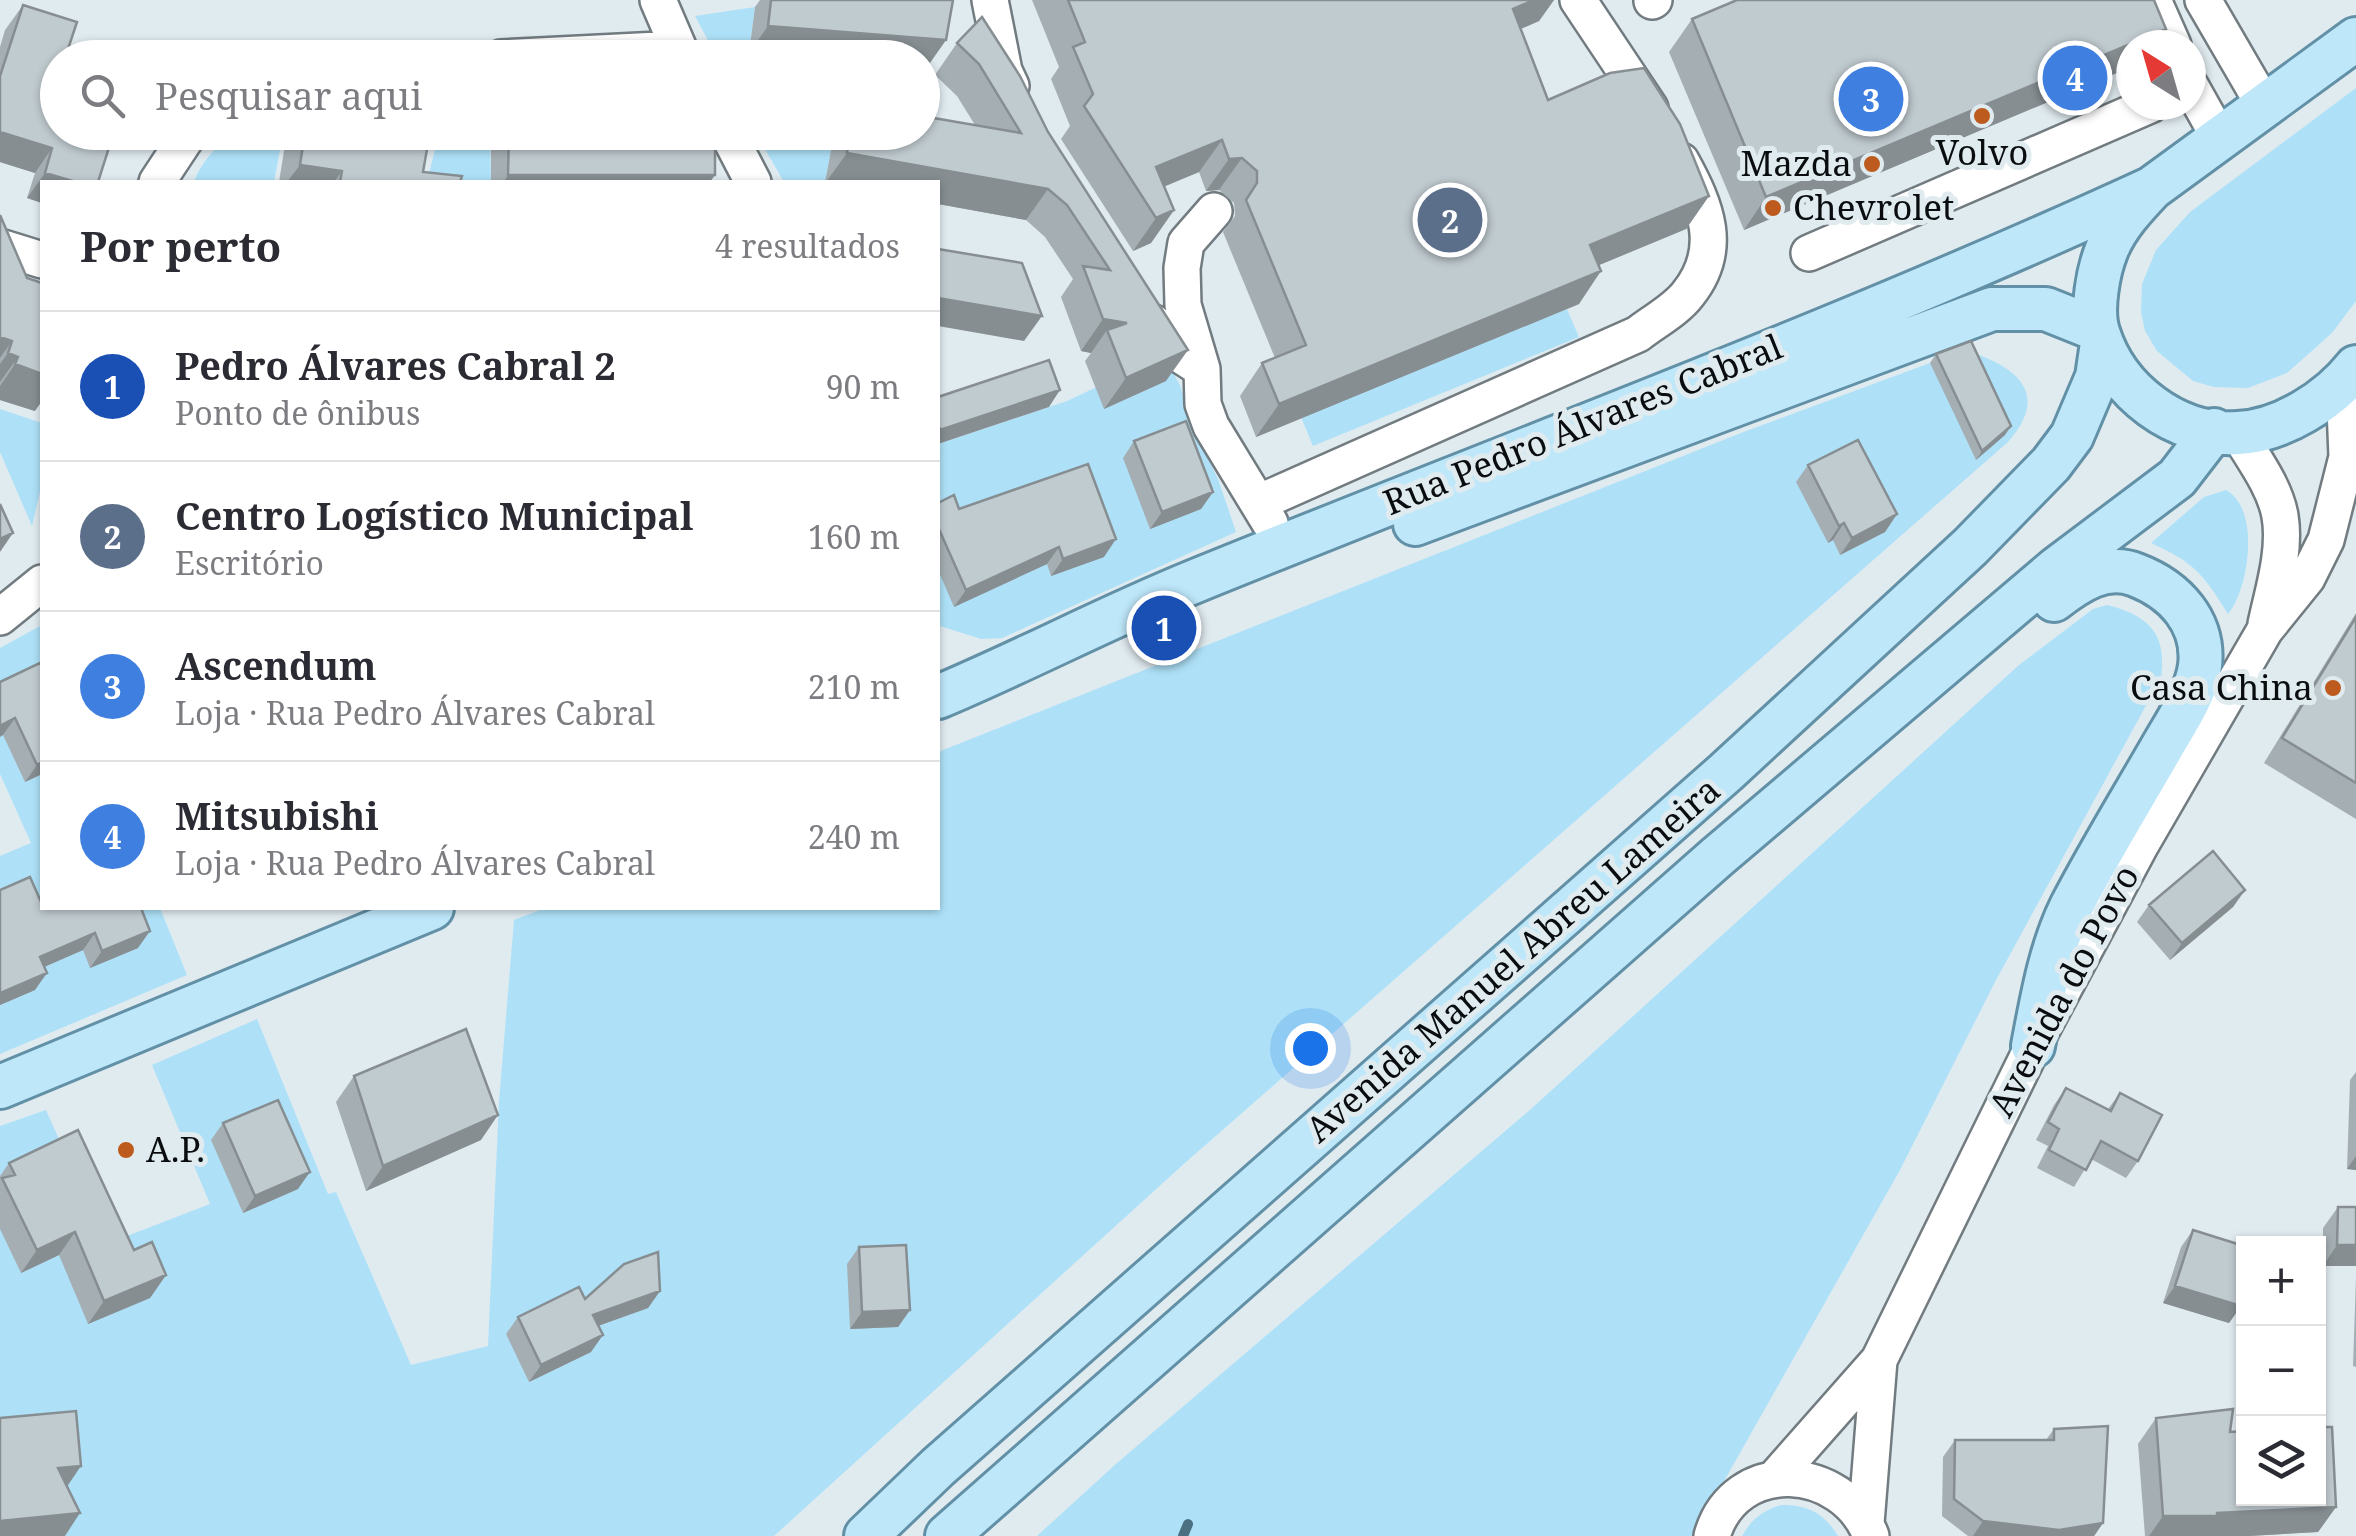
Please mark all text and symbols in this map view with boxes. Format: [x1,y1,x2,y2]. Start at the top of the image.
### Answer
north arrow [2116,30,2206,120]
search box [40,40,940,150]
pin: 4 [2042,40,2108,116]
pin: 3 [1838,62,1904,136]
icon: search [75,68,130,123]
text: Pesquisar aqui [155,69,422,121]
marker: Volvo [1971,105,1993,127]
place label: Volvo [1935,128,2029,175]
place label: Mazda [1740,139,1852,186]
marker: Mazda [1861,153,1883,175]
pin: 2 [1418,182,1482,258]
place label: Chevrolet [1793,183,1954,230]
marker: Chevrolet [1762,197,1784,219]
text: Por perto [80,217,281,274]
text: 4 resultados [715,224,900,267]
street label: Rua Pedro Álvares Cabral [1376,322,1789,525]
text: Pedro Álvares Cabral 2 [175,339,616,391]
text: 1 [103,365,122,408]
text: 90 m [826,365,900,408]
text: Ponto de ônibus [175,391,420,434]
text: Centro Logístico Municipal [175,489,693,541]
text: 2 [103,515,122,558]
text: 160 m [808,515,900,558]
text: Escritório [175,541,324,584]
pin: 1 [1132,590,1196,666]
text: Ascendum [175,639,376,691]
place label: Casa China [2130,663,2313,710]
text: 3 [103,665,122,708]
text: 210 m [808,665,900,708]
marker: Casa China [2322,677,2344,699]
text: Loja · Rua Pedro Álvares Cabral [175,691,655,734]
street label: Avenida Manuel Abreu Lameira [1295,766,1729,1152]
text: Mitsubishi [175,789,379,841]
text: 4 [103,815,122,858]
text: 240 m [808,815,900,858]
text: Loja · Rua Pedro Álvares Cabral [175,841,655,884]
street label: Avenida do Povo [1977,856,2149,1124]
your location [1285,1023,1336,1074]
place label: A.P. [146,1125,205,1172]
marker: A.P. [115,1139,137,1161]
map controls [2236,1236,2326,1506]
button: + [2236,1236,2326,1326]
button: − [2236,1326,2326,1416]
button: layers [2236,1416,2326,1506]

